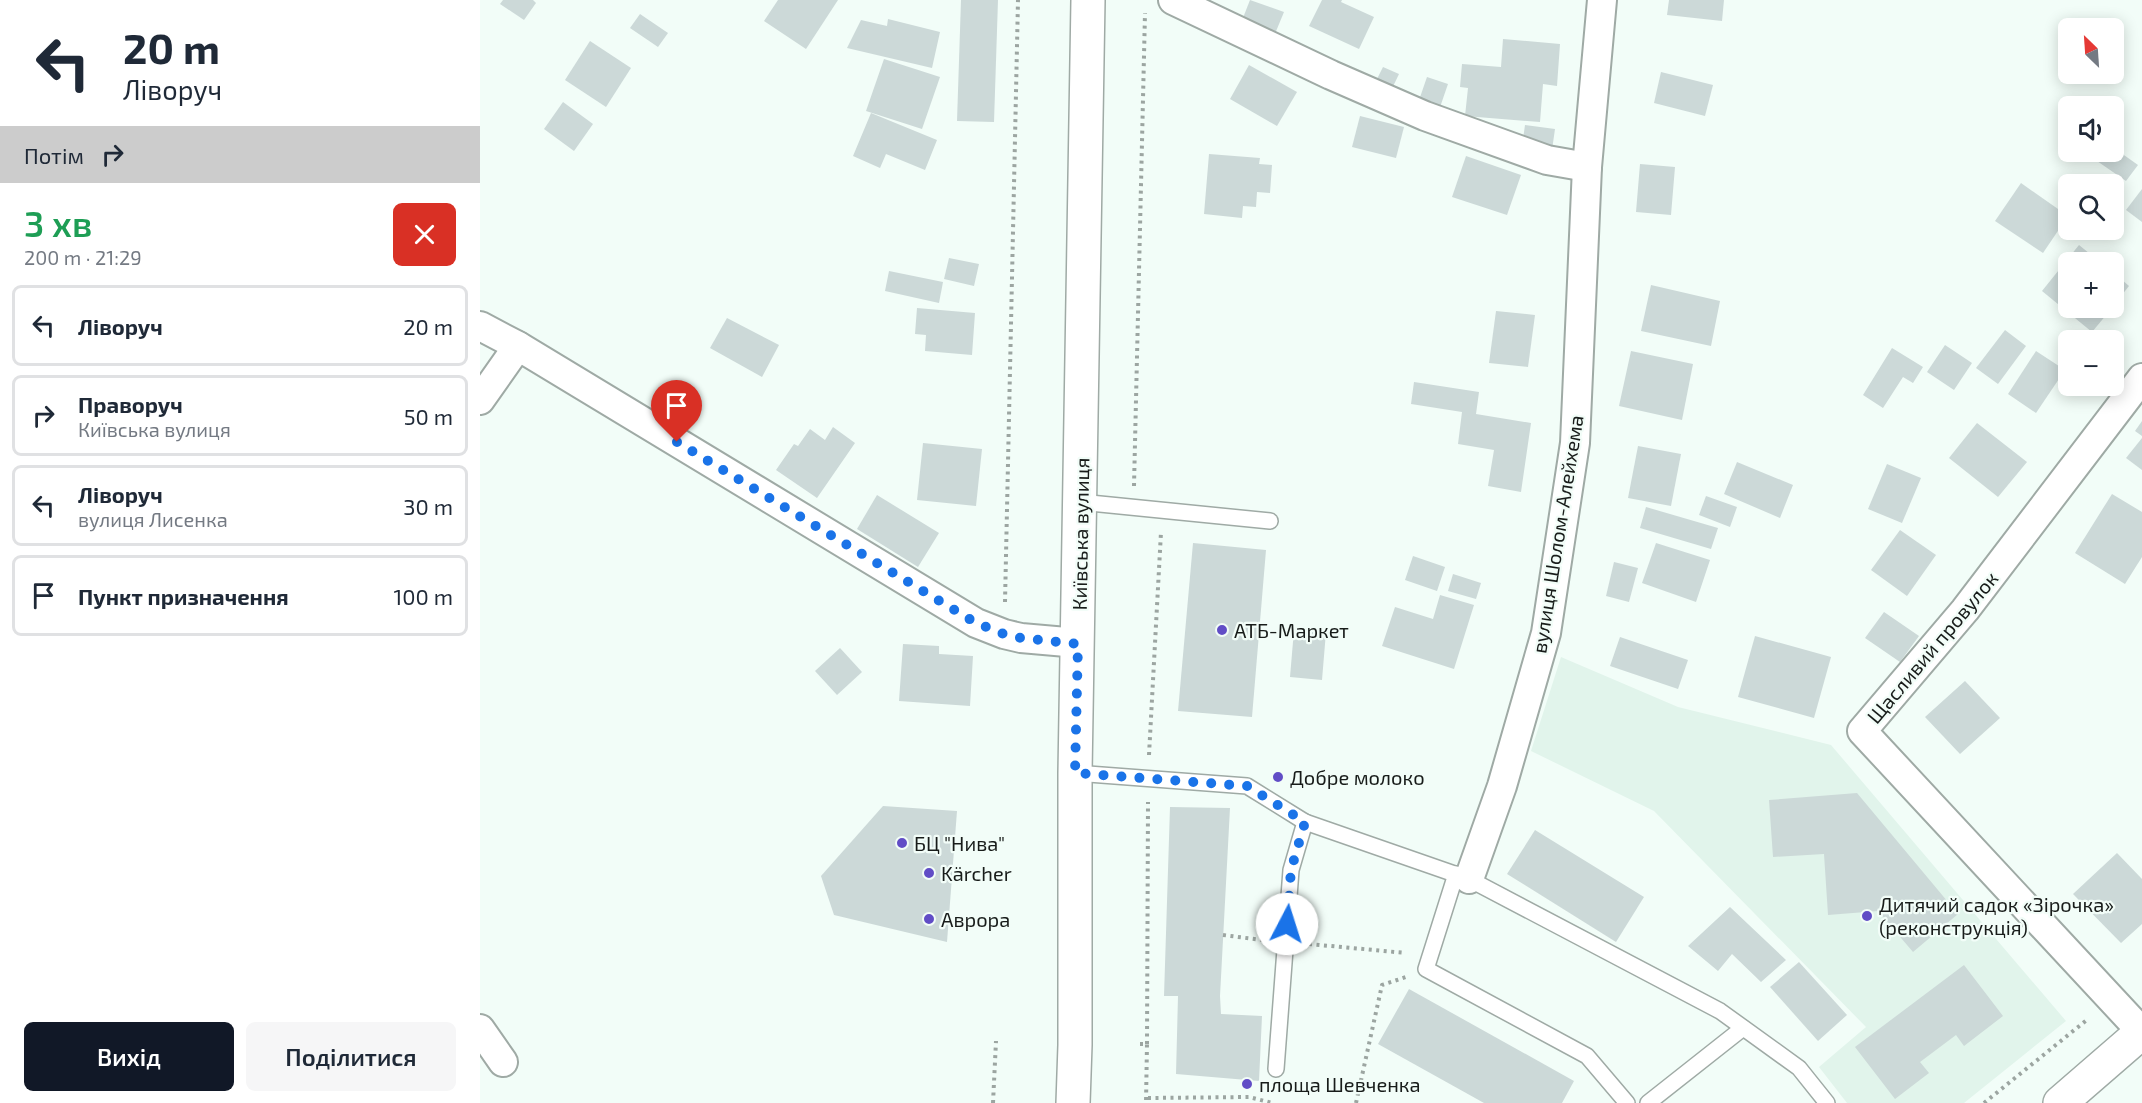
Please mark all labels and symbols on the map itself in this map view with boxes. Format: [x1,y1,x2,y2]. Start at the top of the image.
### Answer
north arrow [2058,18,2124,84]
pin [651,380,702,442]
street label: вулиця Шолом-Алейхема [1526,413,1589,655]
street label: Київська вулиця [1067,457,1094,611]
street label: Щасливий провулок [1861,566,2003,728]
place label: АТБ-Маркет [1234,618,1349,642]
marker: АТБ-Маркет [1215,623,1229,637]
place label: Добре молоко [1290,765,1425,789]
marker: Добре молоко [1271,770,1285,784]
place label: БЦ "Нива" [914,831,1005,855]
marker: БЦ "Нива" [895,836,909,850]
place label: Kärcher [941,861,1012,885]
marker: Kärcher [922,866,936,880]
position arrow [1255,892,1319,956]
place label: Дитячий садок «Зірочка» (реконструкція) [1879,892,2114,940]
place label: Аврора [941,907,1010,931]
marker: Дитячий садок «Зірочка» (реконструкція) [1860,909,1874,923]
marker: Аврора [922,912,936,926]
place label: площа Шевченка [1259,1072,1421,1096]
marker: площа Шевченка [1240,1077,1254,1091]

